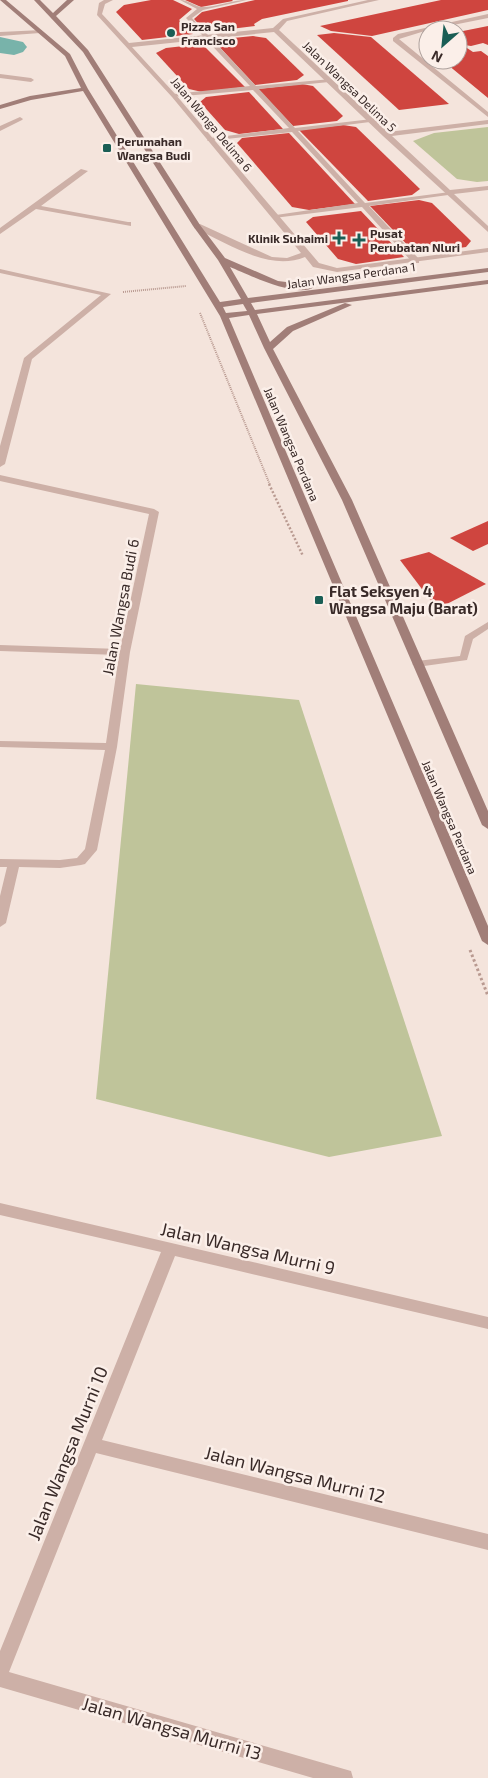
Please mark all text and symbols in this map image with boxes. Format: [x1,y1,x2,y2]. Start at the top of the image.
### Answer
place label: Pizza San Francisco [181,19,236,47]
north arrow [418,20,468,70]
marker: Pizza San Francisco [165,27,177,39]
street label: Jalan Wangsa Delima 5 [300,38,400,134]
text: N [429,47,445,67]
street label: Jalan Wanga Delima 6 [169,74,256,174]
place label: Perumahan Wangsa Budi [117,134,191,162]
marker: Perumahan Wangsa Budi [101,142,113,154]
place label: Pusat Perubatan Nluri [370,226,460,254]
place label: Klinik Suhaimi [248,231,328,245]
marker: Klinik Suhaimi [332,231,346,245]
marker: Pusat Perubatan Nluri [352,233,366,247]
street label: Jalan Wangsa Perdana 1 [286,259,416,291]
street label: Jalan Wangsa Perdana [262,385,322,503]
street label: Jalan Wangsa Budi 6 [98,537,142,677]
place label: Flat Seksyen 4 Wangsa Maju (Barat) [329,582,478,617]
marker: Flat Seksyen 4 Wangsa Maju (Barat) [313,594,325,606]
street label: Jalan Wangsa Perdana [420,758,480,876]
street label: Jalan Wangsa Murni 9 [159,1217,337,1279]
street label: Jalan Wangsa Murni 10 [22,1363,112,1543]
street label: Jalan Wangsa Murni 12 [202,1441,388,1507]
street label: Jalan Wangsa Murni 13 [80,1692,264,1764]

